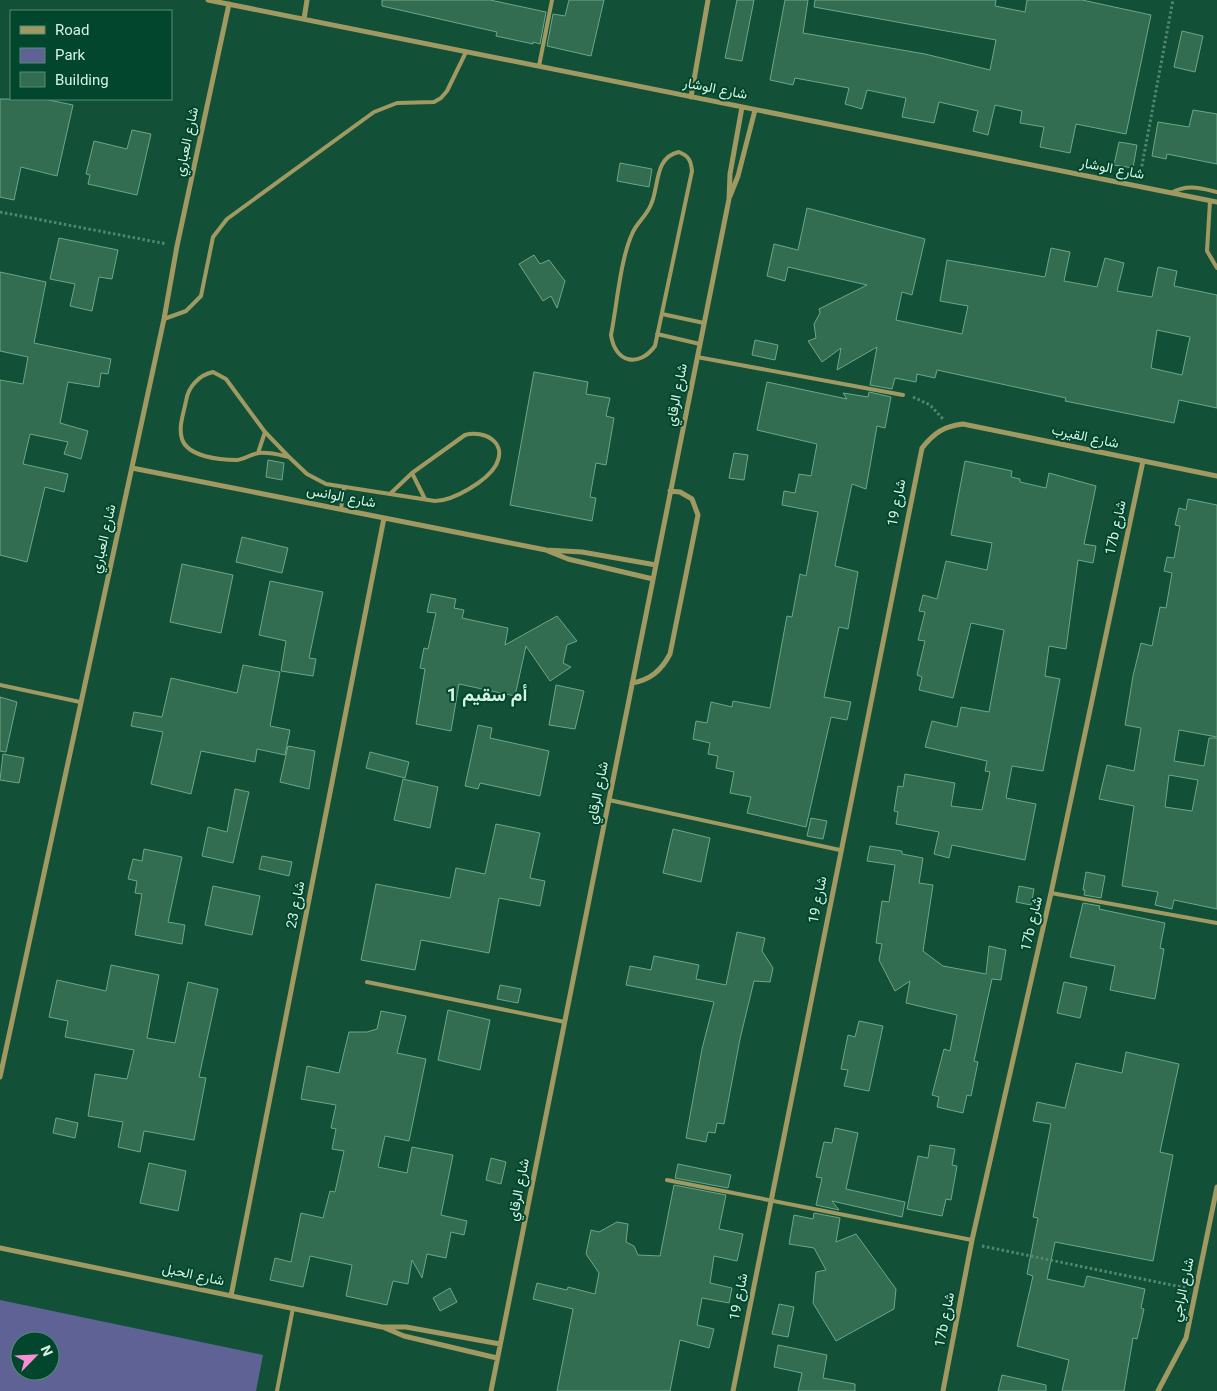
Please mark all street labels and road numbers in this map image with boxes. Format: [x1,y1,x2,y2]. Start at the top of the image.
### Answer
street label: شارع الوشار [680,73,749,107]
street label: شارع العباري [170,105,206,179]
street label: شارع الوشار [1077,153,1146,187]
street label: شارع الرقاي [661,362,695,428]
street label: شارع القيرب [1049,420,1121,456]
street label: شارع 19 [883,478,913,528]
street label: شارع الوانس [305,481,377,515]
street label: 17b شارع [1100,499,1134,557]
street label: شارع العباري [86,502,124,576]
street label: شارع الرقاي [582,760,616,826]
street label: شارع 19 [804,875,834,925]
street label: شارع 23 [282,880,312,930]
street label: 17b شارع [1016,894,1050,954]
street label: شارع الرقاي [503,1157,537,1223]
street label: شارع الراجي [1166,1256,1202,1324]
street label: شارع الحبل [160,1259,226,1293]
street label: شارع 19 [725,1272,755,1322]
street label: 17b شارع [930,1291,962,1349]

